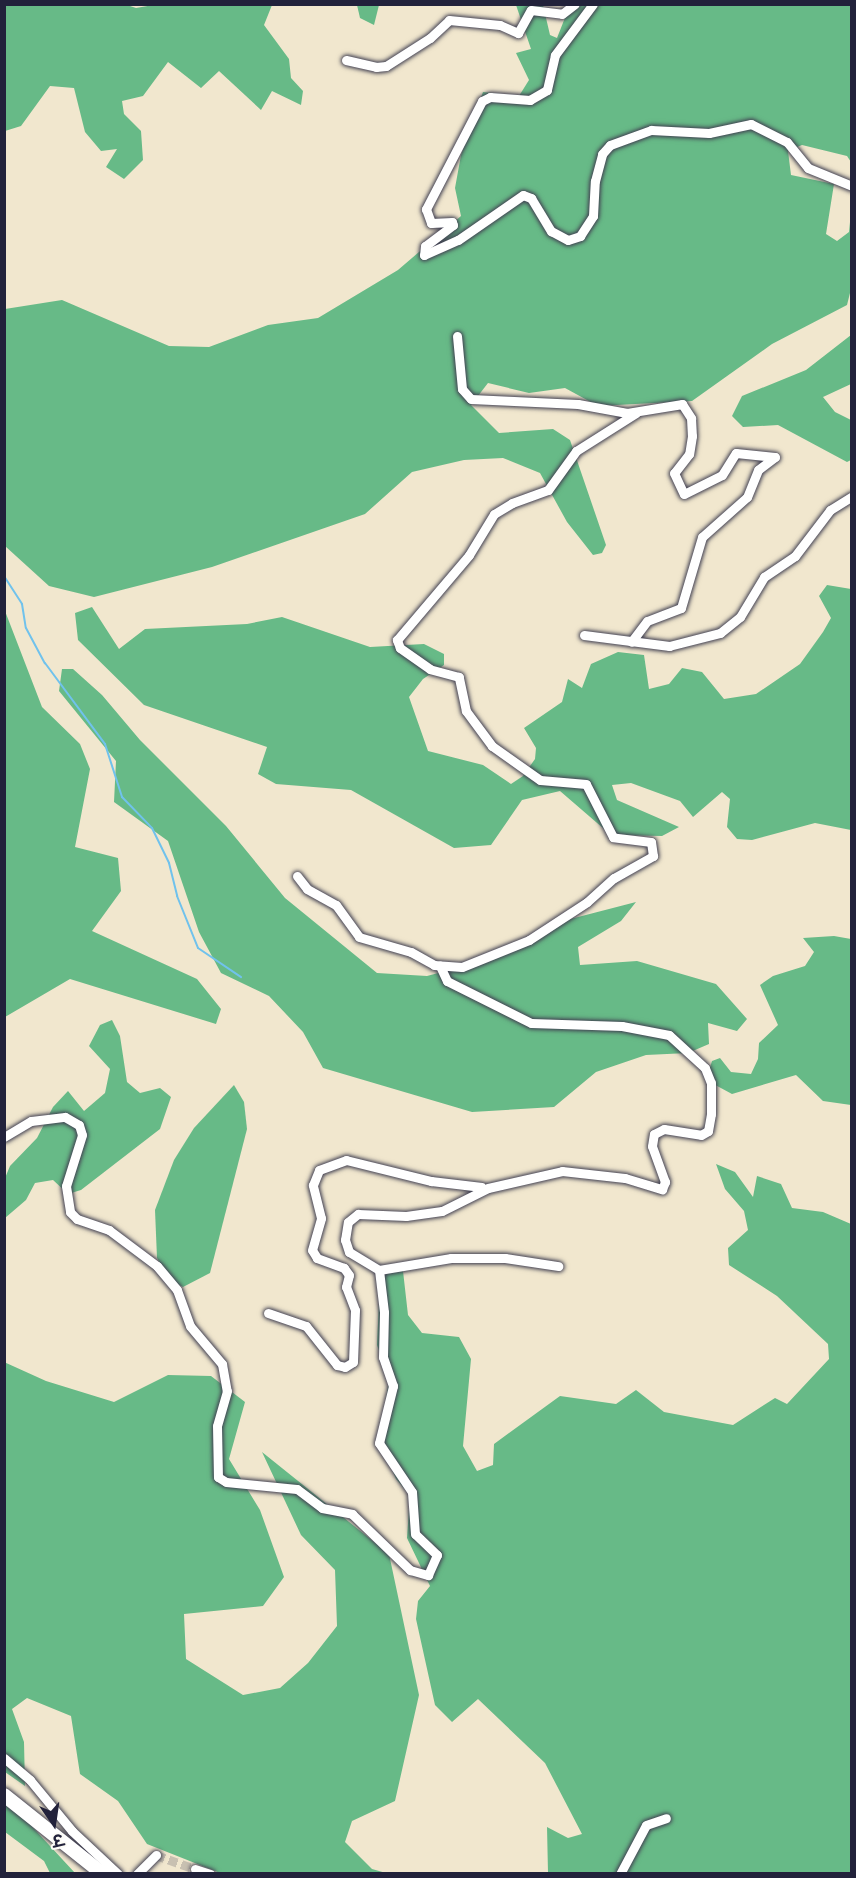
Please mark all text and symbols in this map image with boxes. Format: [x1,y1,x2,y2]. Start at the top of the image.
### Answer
north arrow [24,1794,84,1854]
text: उ [50,1829,66,1854]

